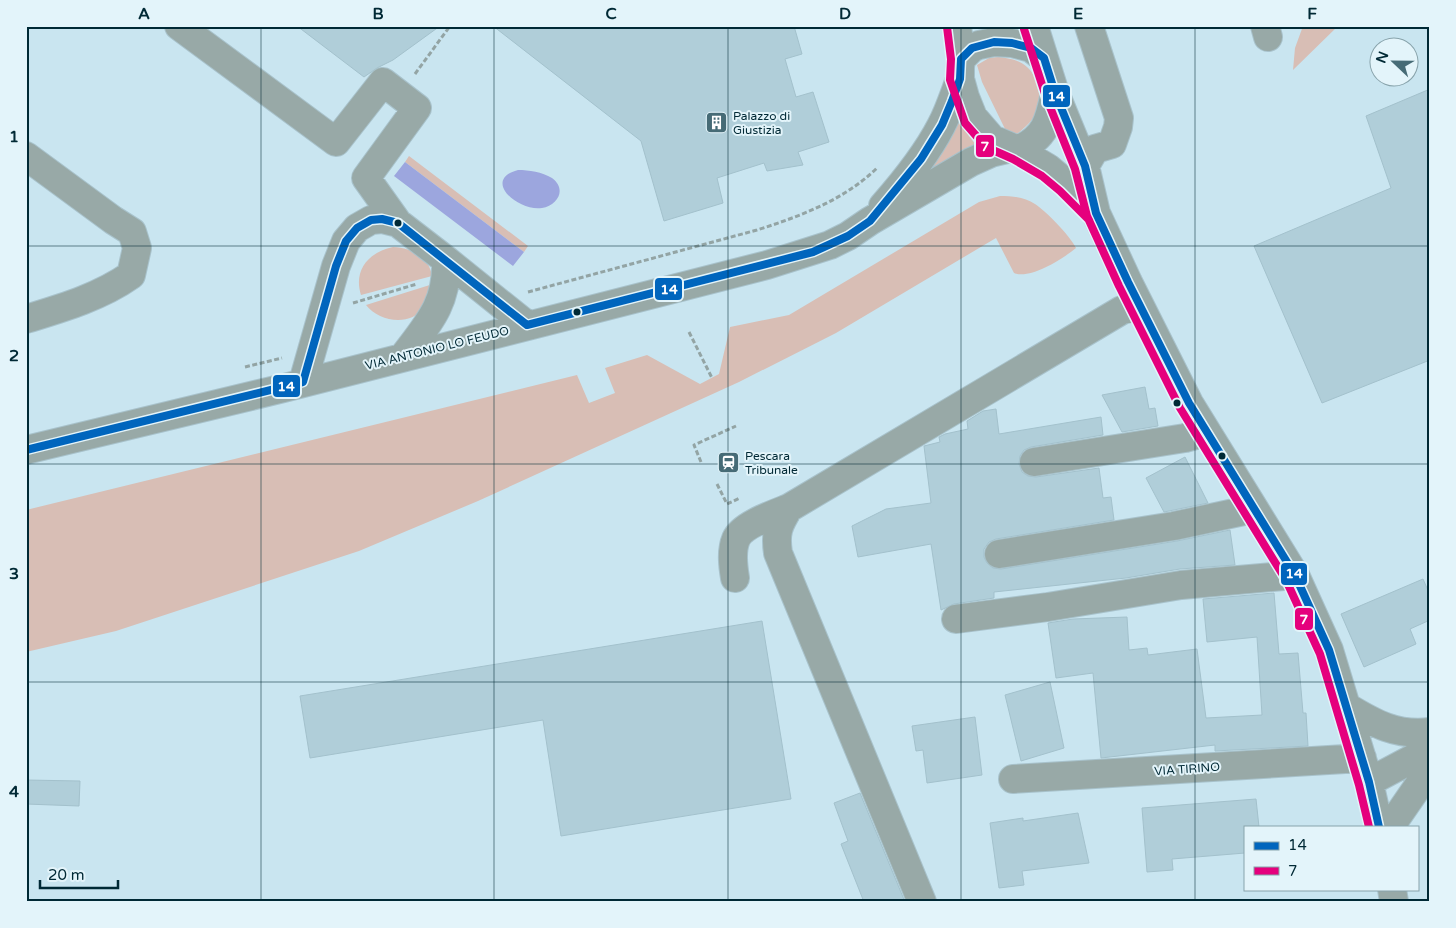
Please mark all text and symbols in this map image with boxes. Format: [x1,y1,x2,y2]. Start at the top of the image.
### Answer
text: A [138,4,150,24]
text: B [372,4,384,24]
text: C [605,4,617,24]
text: D [839,4,851,24]
text: E [1073,4,1083,24]
text: F [1307,4,1317,24]
north arrow [1368,38,1418,88]
text: N [1372,49,1392,66]
line badge: 14 [1042,84,1071,108]
text: 14 [1047,88,1065,105]
place label: Palazzo di Giustizia [733,109,790,137]
building icon: Palazzo di Giustizia [705,111,729,135]
text: 1 [9,127,19,147]
line badge: 7 [975,134,995,158]
text: 7 [981,138,990,155]
unlabelled marker [393,218,403,228]
line badge: 14 [654,277,683,301]
text: 14 [660,281,678,298]
unlabelled marker [572,307,582,317]
street label: VIA ANTONIO LO FEUDO [364,323,511,373]
text: 2 [9,346,19,366]
line badge: 14 [272,374,301,398]
text: 14 [277,378,295,395]
unlabelled marker [1172,398,1182,408]
place label: Pescara Tribunale [745,449,798,477]
station icon: Pescara Tribunale [717,451,741,475]
unlabelled marker [1217,451,1227,461]
line badge: 14 [1280,562,1308,586]
text: 3 [9,564,19,584]
text: 14 [1285,565,1303,582]
line badge: 7 [1294,607,1314,631]
text: 7 [1300,611,1309,628]
street label: VIA TIRINO [1154,760,1221,778]
text: 4 [9,782,19,802]
legend [1244,826,1418,890]
text: 14 [1288,836,1307,854]
scale bar [40,858,118,890]
text: 7 [1288,862,1297,880]
text: 20 m [48,866,85,884]

